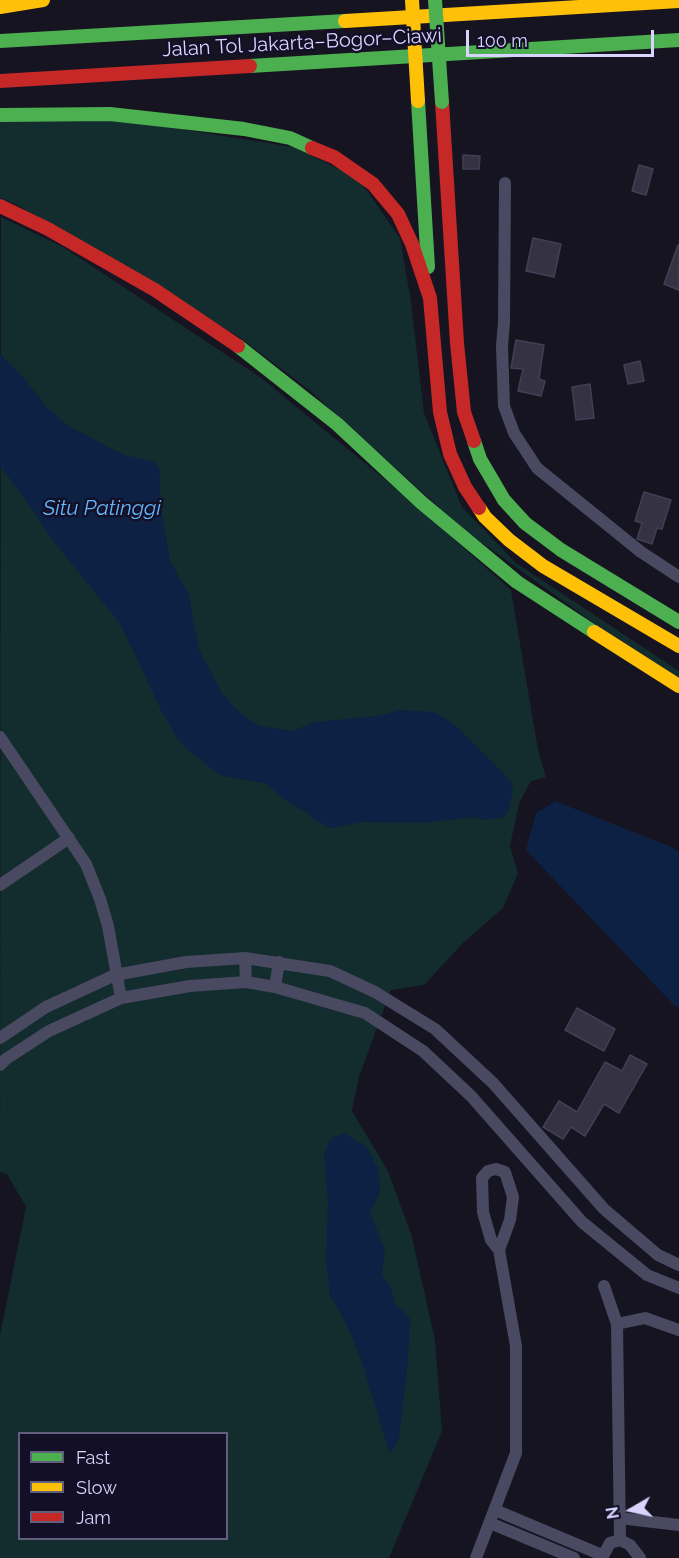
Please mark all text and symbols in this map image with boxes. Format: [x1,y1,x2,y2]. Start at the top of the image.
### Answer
scale bar [469,18,656,56]
street label: Jalan Tol Jakarta–Bogor–Ciawi [161,24,443,62]
text: 100 m [477,30,528,51]
water label: Situ Patinggi [43,496,161,522]
legend [18,1432,228,1540]
text: Fast [76,1447,110,1468]
text: Slow [76,1477,117,1498]
north arrow [601,1480,661,1540]
text: N [602,1505,623,1520]
text: Jam [76,1507,111,1528]

